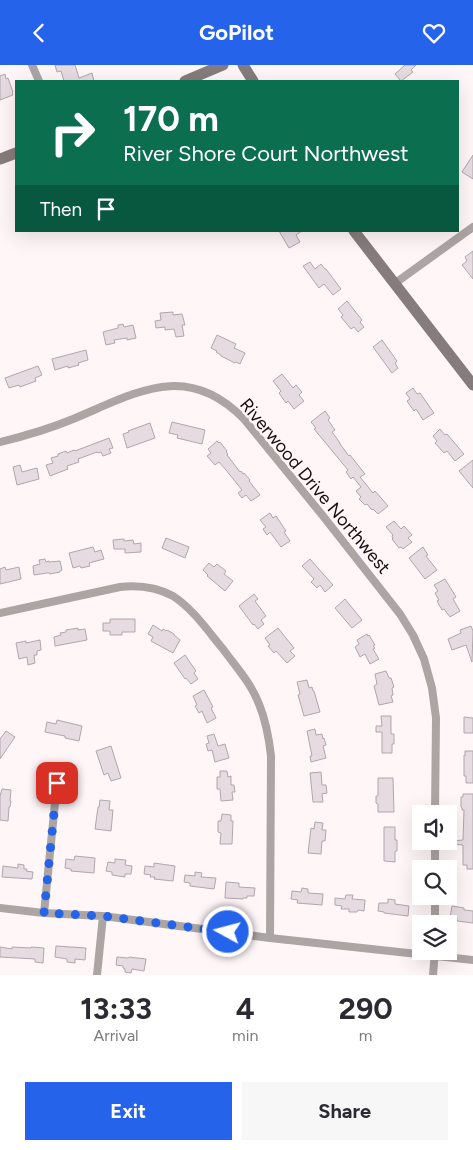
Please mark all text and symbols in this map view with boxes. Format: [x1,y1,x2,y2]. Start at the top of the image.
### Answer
icon: back [25,19,53,47]
text: GoPilot [199,19,274,46]
icon: heart [420,19,448,47]
text: 170 m [123,98,219,140]
icon: right [40,100,105,165]
text: River Shore Court Northwest [123,140,409,167]
icon: arrive [92,195,120,223]
text: Then [40,198,82,221]
street label: Riverwood Drive Northwest [235,394,395,578]
pin [36,762,78,804]
icon: arrive [43,769,71,797]
map controls [412,805,457,960]
button: sound [412,805,457,850]
button: search [412,860,457,905]
position arrow [201,905,253,957]
button: layers [412,915,457,960]
text: 13:33 [80,990,152,1027]
text: 4 [236,990,255,1027]
text: 290 [339,990,393,1027]
text: Arrival [93,1026,139,1045]
text: min [232,1026,258,1045]
text: m [359,1026,372,1045]
button: Exit [25,1082,232,1140]
button: Share [242,1082,448,1140]

